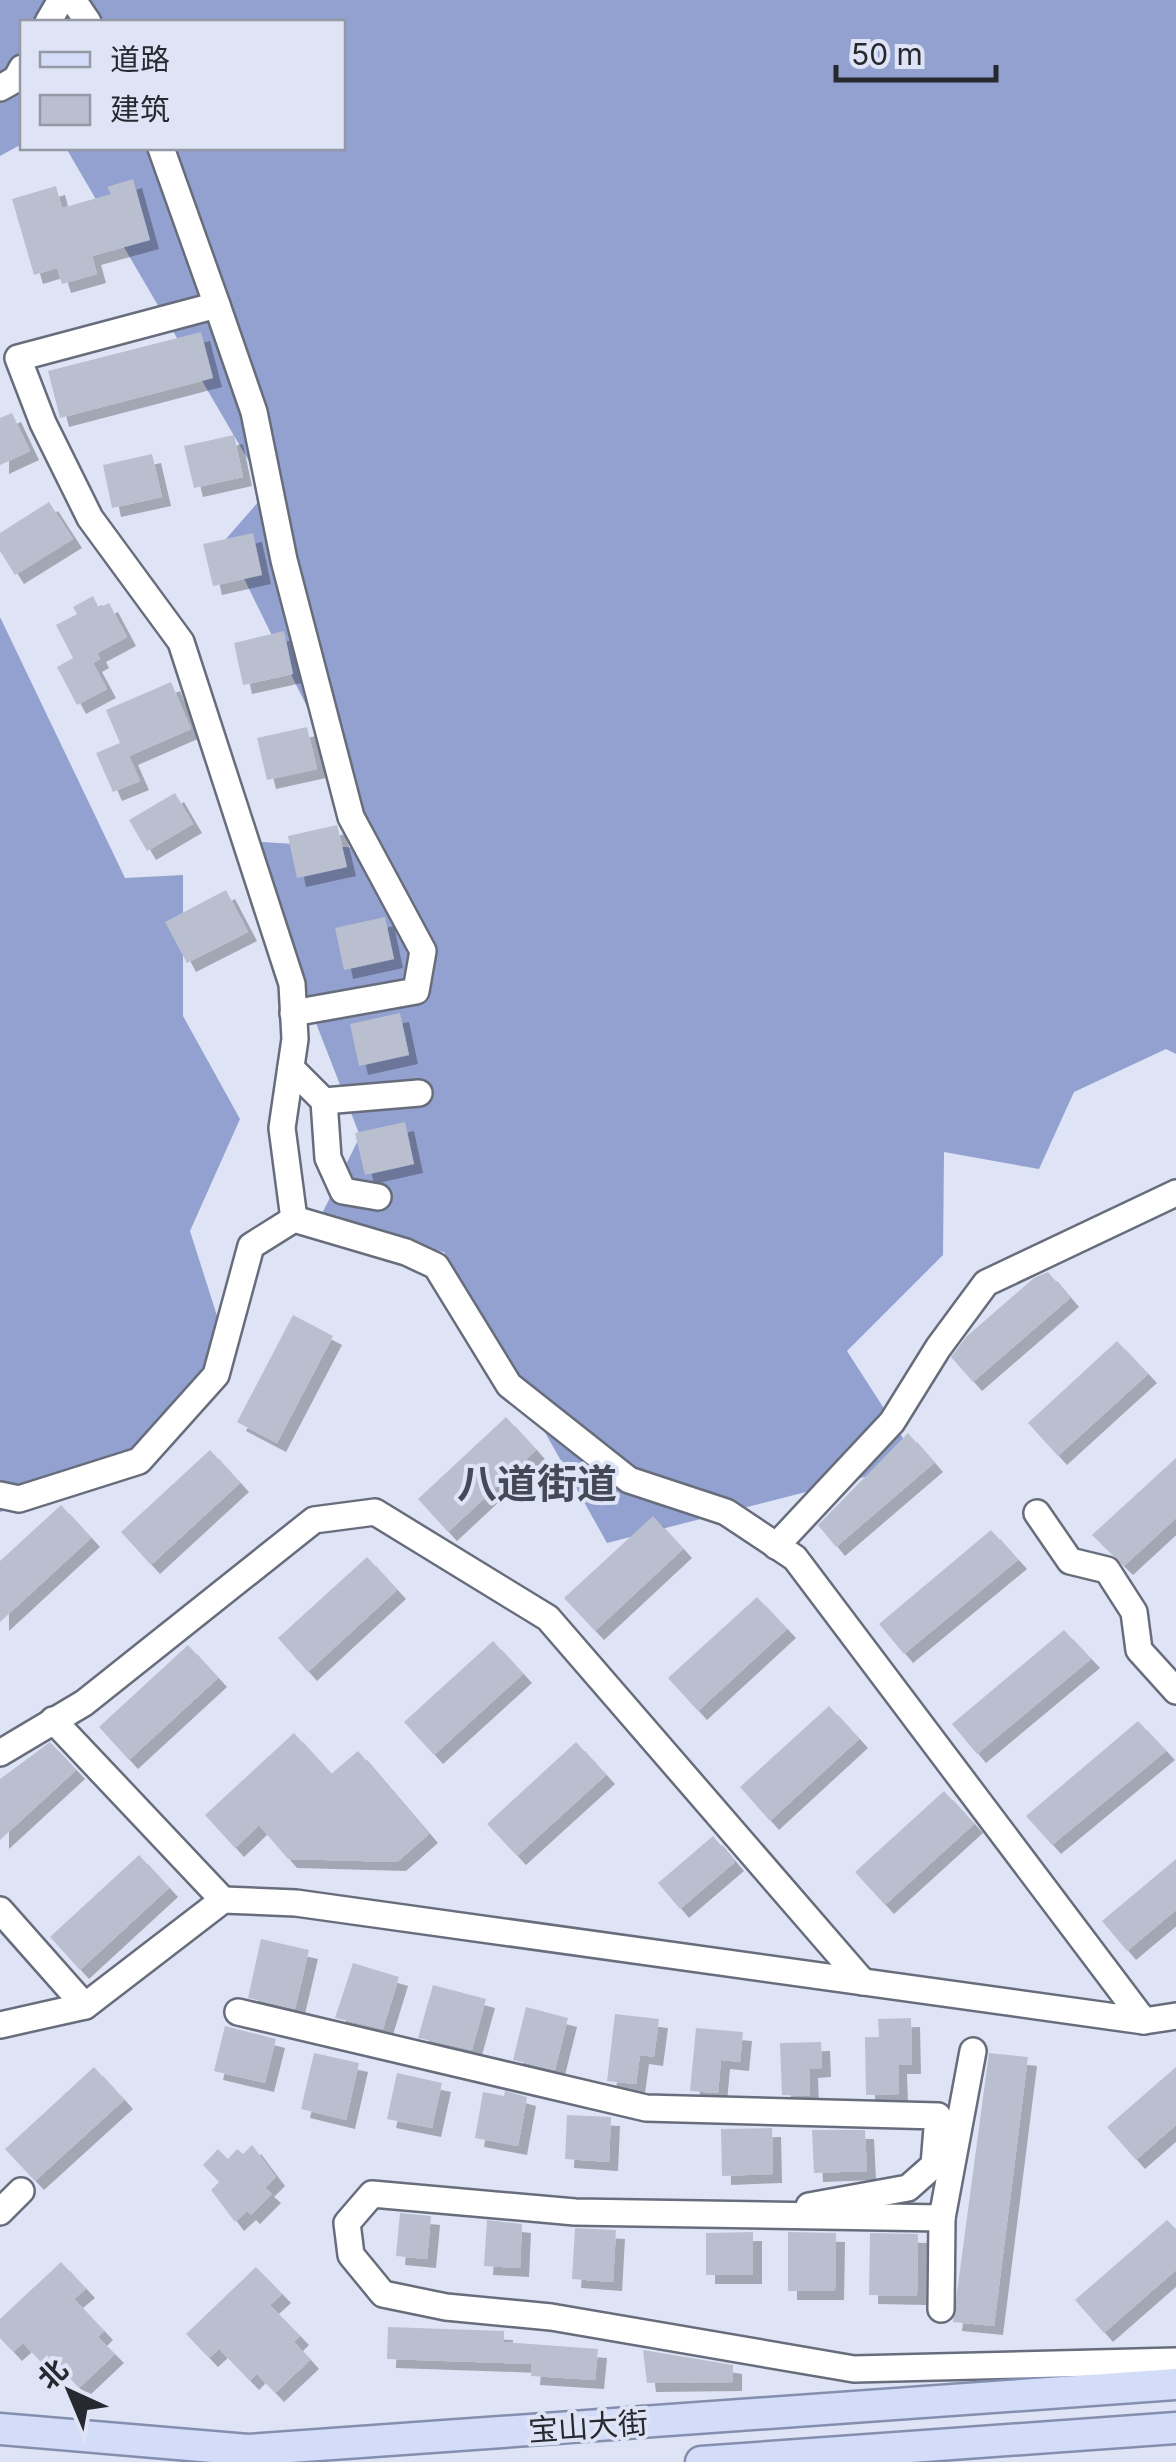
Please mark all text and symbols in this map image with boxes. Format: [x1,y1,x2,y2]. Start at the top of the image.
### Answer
legend [20,20,345,150]
scale bar [836,20,996,82]
text: 50 m [851,36,923,72]
text: 道路 [110,41,170,77]
text: 建筑 [110,91,170,127]
district label: 八道街道 [457,1459,617,1508]
north arrow [20,2342,120,2442]
text: 北 [31,2352,75,2396]
street label: 宝山大街 [527,2404,649,2448]

